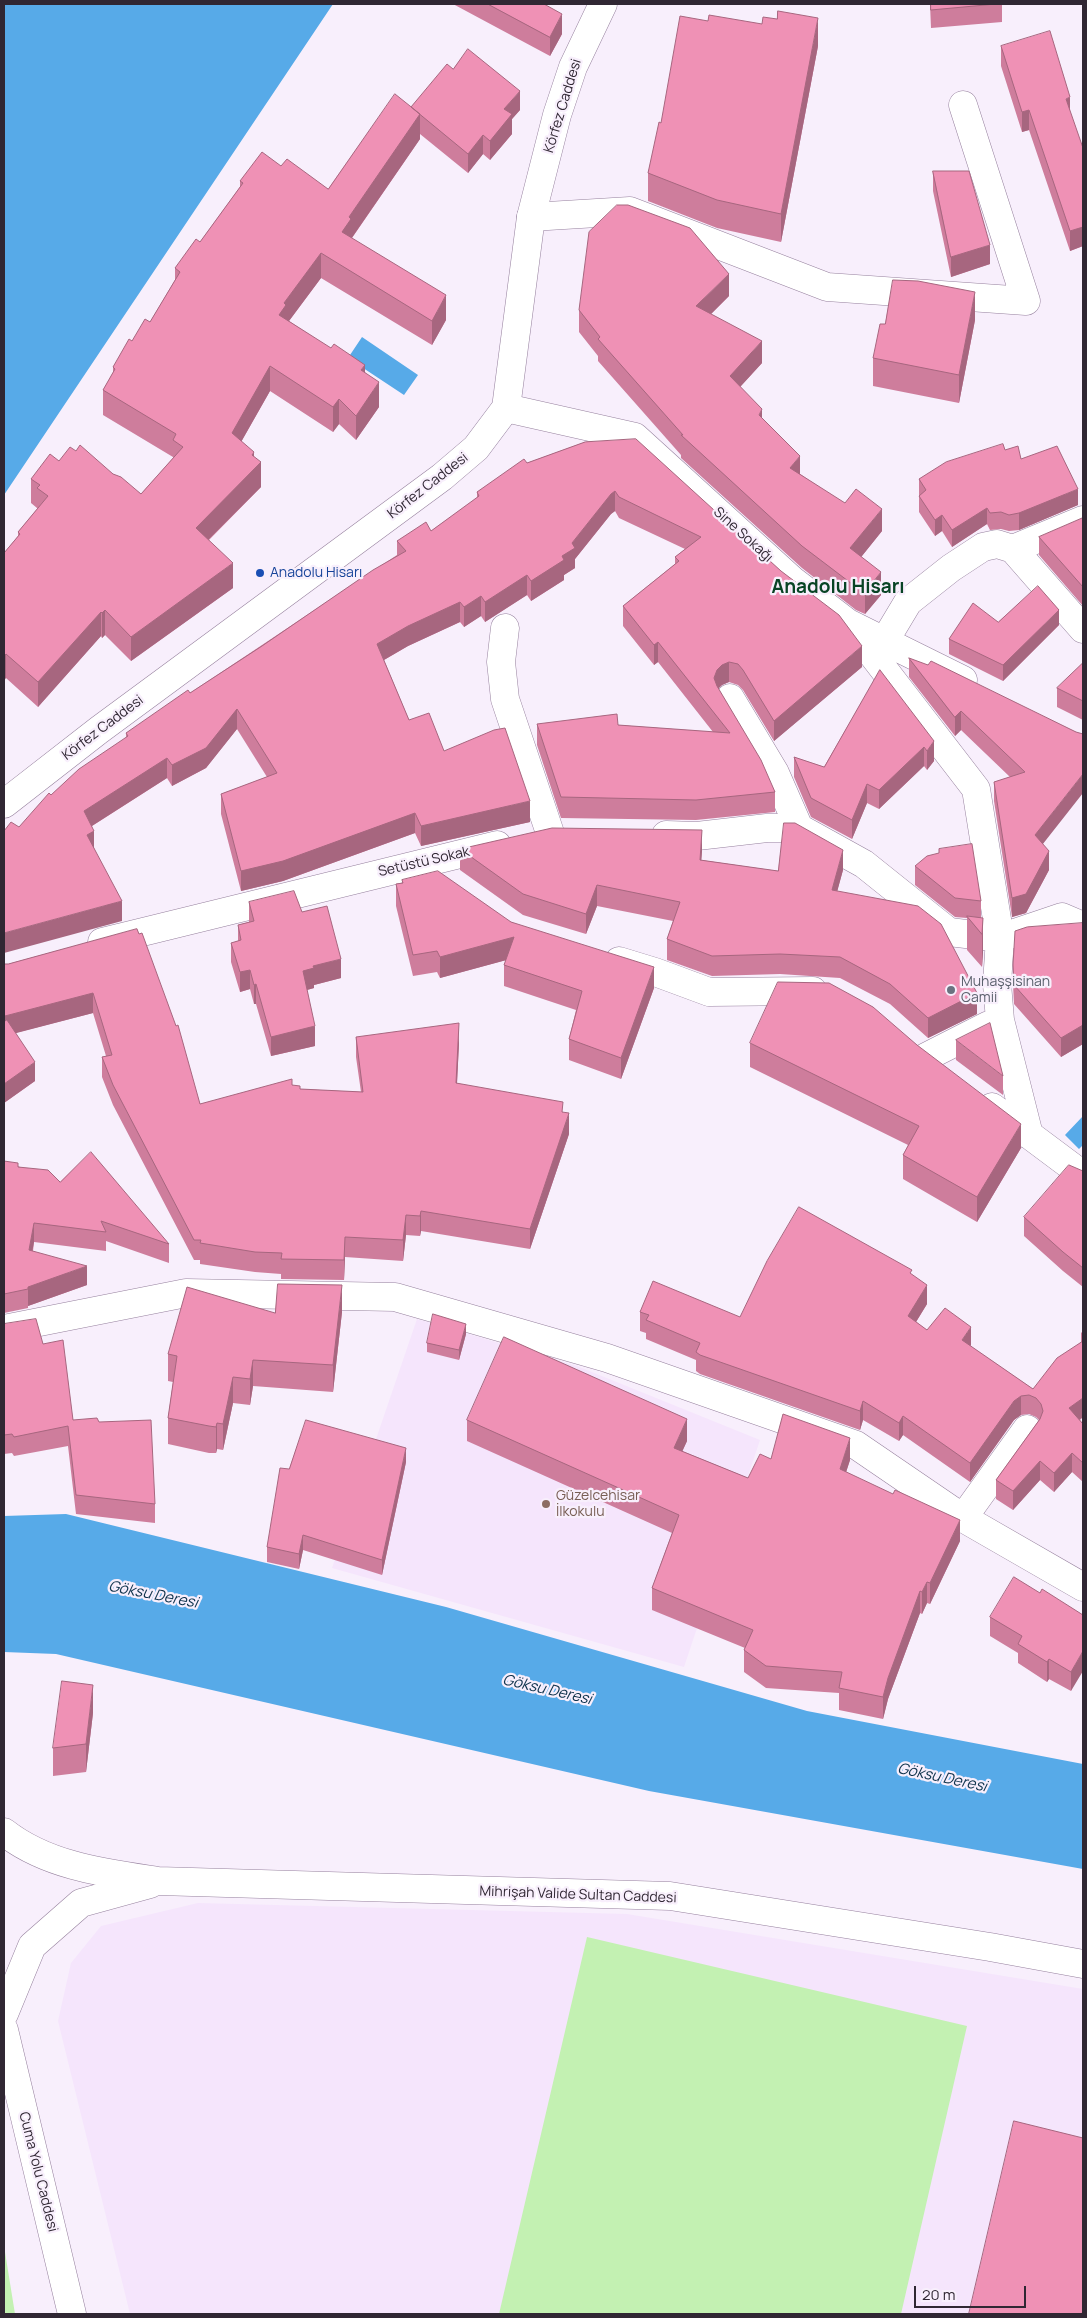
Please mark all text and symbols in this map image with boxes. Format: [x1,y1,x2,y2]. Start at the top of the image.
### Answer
street label: Körfez Caddesi [541,57,585,155]
street label: Körfez Caddesi [384,449,472,523]
street label: Sine Sokağı [710,504,776,566]
place label: Anadolu Hisarı [270,565,362,581]
marker: Anadolu Hisarı [254,567,266,579]
district label: Anadolu Hisarı [771,577,905,599]
street label: Körfez Caddesi [59,692,147,764]
street label: Setüstü Sokak [377,843,471,881]
place label: Muhaşşisinan Camii [961,974,1050,1006]
marker: Muhaşşisinan Camii [945,984,957,996]
place label: Güzelcehisar İlkokulu [556,1488,640,1520]
marker: Güzelcehisar İlkokulu [540,1498,552,1510]
water label: Göksu Deresi [107,1578,199,1612]
water label: Göksu Deresi [501,1671,593,1709]
water label: Göksu Deresi [896,1760,988,1796]
street label: Mihrişah Valide Sultan Caddesi [479,1883,677,1907]
street label: Cuma Yolu Caddesi [15,2110,61,2234]
scale bar [917,2276,1030,2308]
text: 20 m [922,2284,955,2305]

